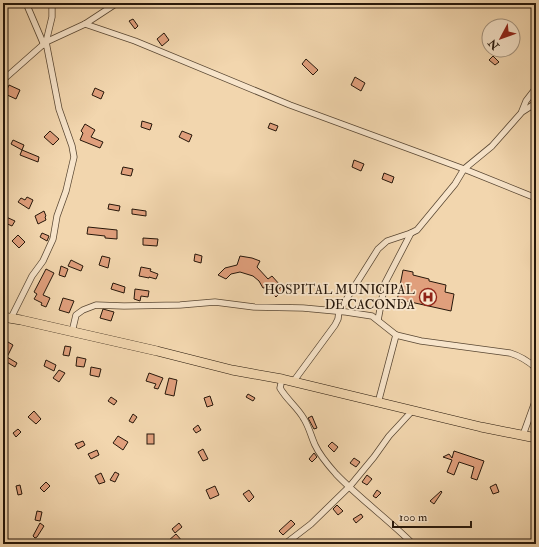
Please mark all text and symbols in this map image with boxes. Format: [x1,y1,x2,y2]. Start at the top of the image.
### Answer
north arrow [481,18,521,58]
text: N [485,35,503,53]
place label: HOSPITAL MUNICIPAL DE CACONDA [264,282,416,313]
hospital icon: HOSPITAL MUNICIPAL DE CACONDA [418,287,438,307]
scale bar [393,503,471,529]
text: 100 m [399,510,428,525]

